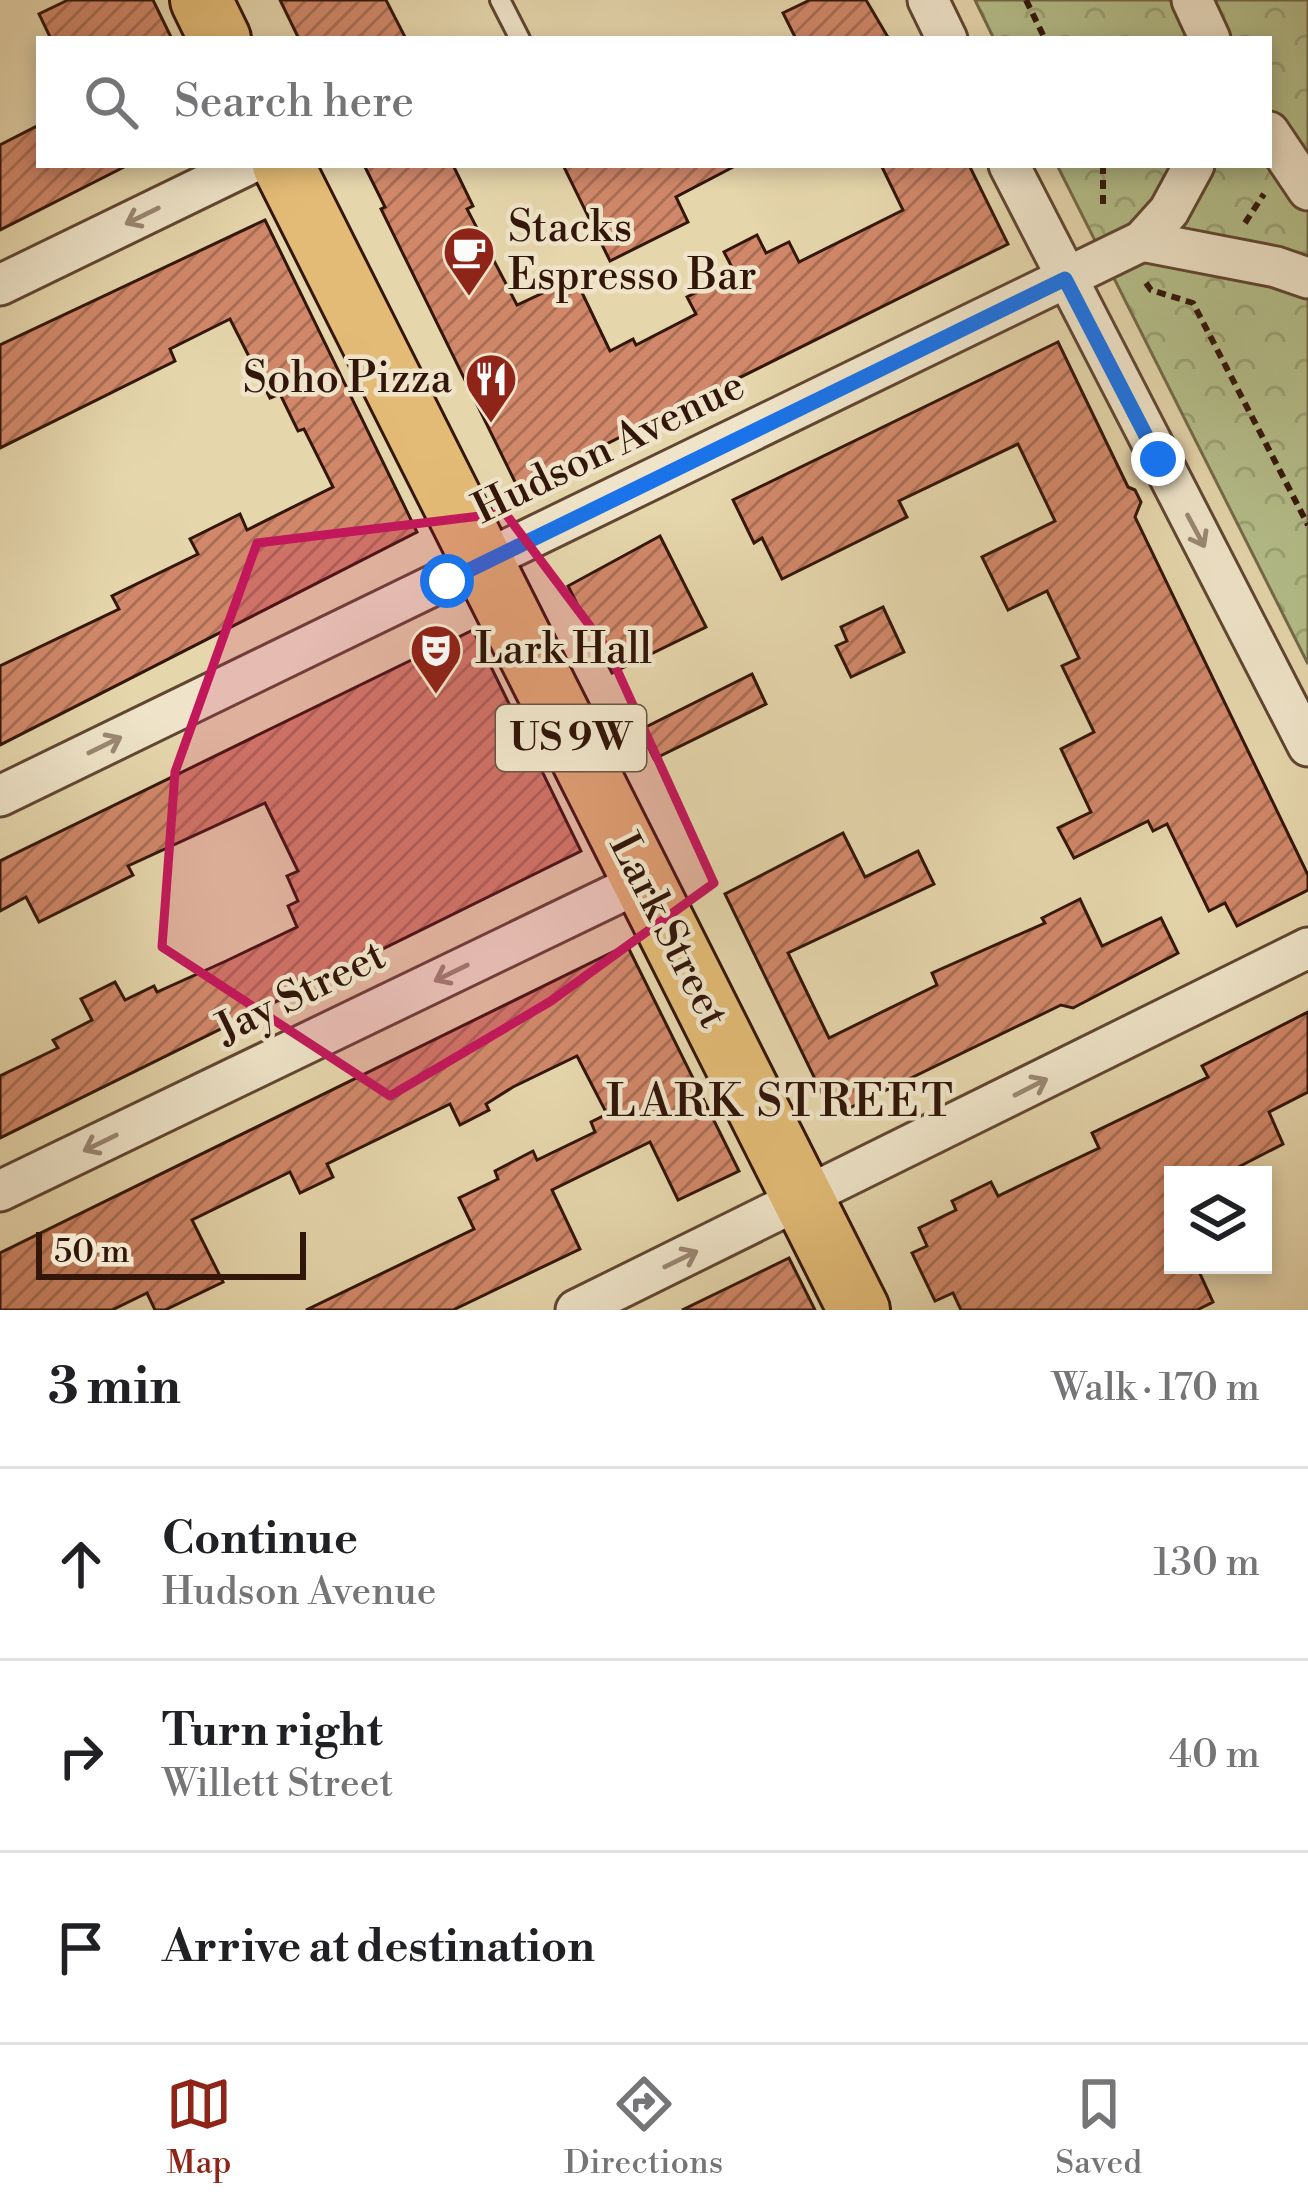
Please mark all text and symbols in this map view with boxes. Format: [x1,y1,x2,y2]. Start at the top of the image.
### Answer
search box [36,36,1272,168]
icon: search [78,69,144,135]
text: Search here [174,74,414,131]
place label: Stacks Espresso Bar [508,202,757,303]
one-way arrow [125,206,161,228]
cafe icon: Stacks Espresso Bar [441,224,497,298]
restaurant icon: Soho Pizza [463,351,519,425]
place label: Soho Pizza [243,353,453,406]
street label: Hudson Avenue [465,359,753,537]
route end [1131,432,1185,486]
one-way arrow [1185,513,1208,548]
route start [420,554,474,608]
theatre icon: Lark Hall [408,622,464,696]
place label: Lark Hall [475,624,652,677]
road number: US 9W [496,705,646,771]
one-way arrow [86,733,122,755]
street label: Lark Street [596,825,740,1037]
street label: Jay Street [206,929,395,1058]
one-way arrow [434,963,470,986]
district label: LARK STREET [606,1074,956,1131]
one-way arrow [1013,1074,1048,1097]
one-way arrow [83,1133,119,1155]
map controls [1164,1166,1272,1274]
button: layers [1164,1166,1272,1274]
scale bar [36,1226,306,1279]
text: 50 m [54,1232,130,1273]
one-way arrow [662,1247,698,1269]
text: 3 min [48,1356,181,1420]
text: Walk · 170 m [1051,1364,1260,1413]
text: Continue [162,1511,358,1568]
icon: ahead [48,1531,114,1597]
text: 130 m [1154,1539,1260,1588]
text: Hudson Avenue [162,1568,436,1617]
text: Turn right [162,1703,383,1760]
icon: right [48,1723,114,1789]
text: 40 m [1169,1731,1260,1780]
text: Willett Street [162,1760,393,1809]
icon: arrive [48,1915,114,1981]
text: Arrive at destination [162,1919,595,1976]
tab: Map [166,2071,232,2184]
tab: Directions [564,2071,723,2184]
tab: Saved [1055,2071,1142,2184]

